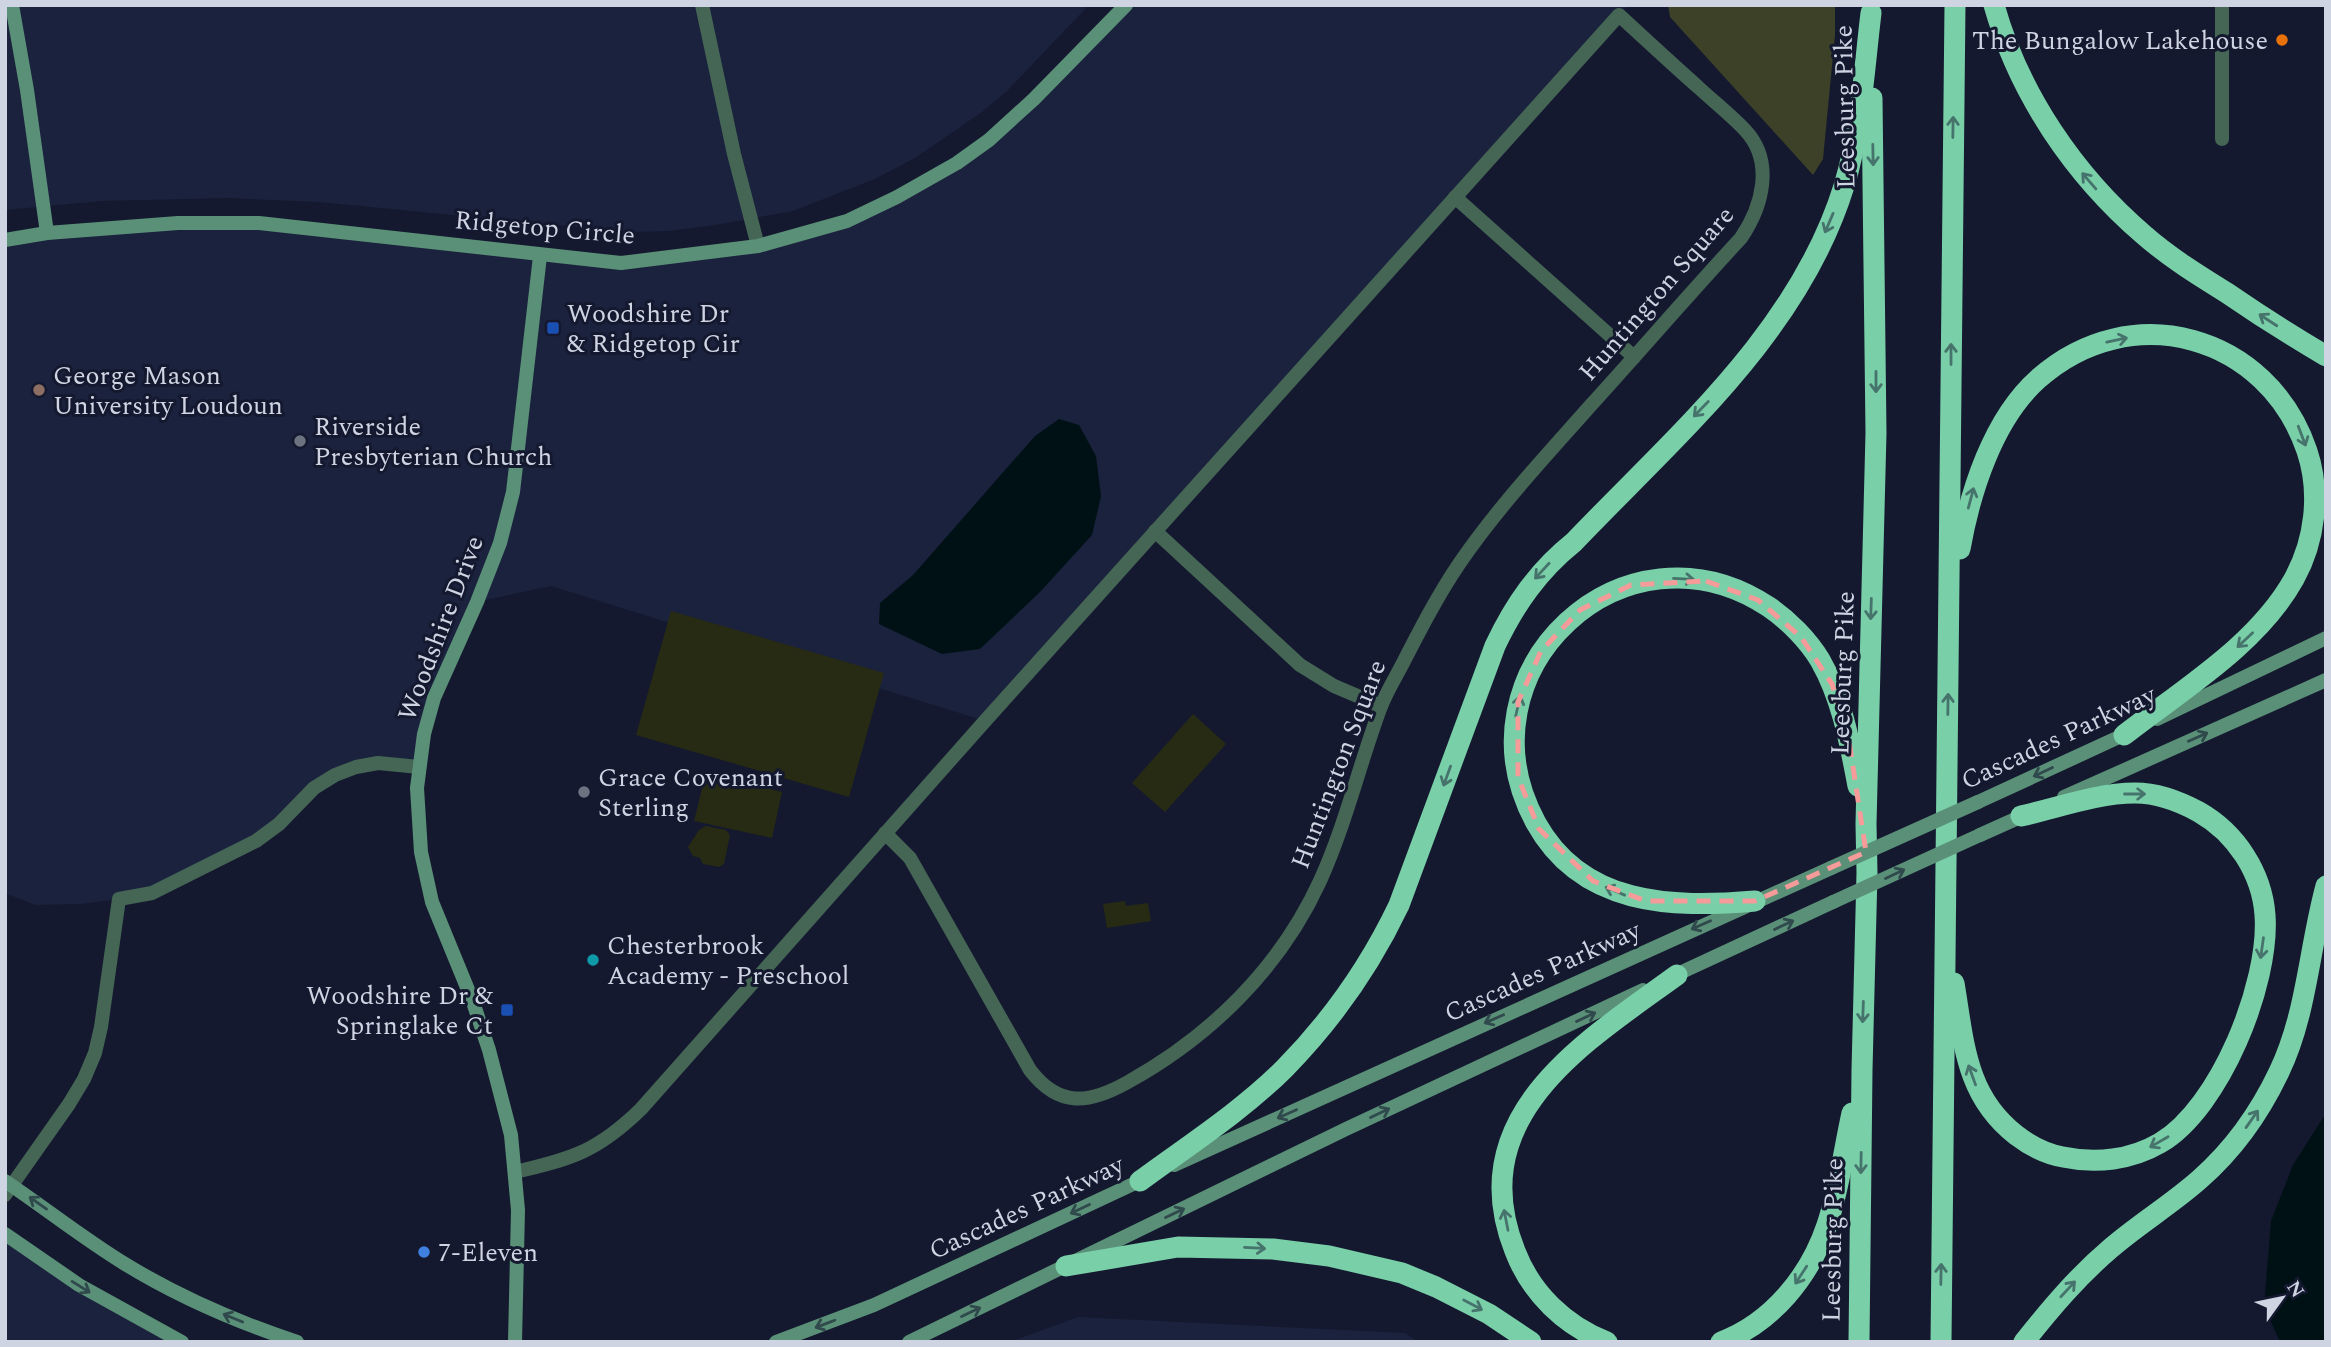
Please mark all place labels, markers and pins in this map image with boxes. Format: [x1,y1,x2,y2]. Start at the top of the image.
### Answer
place label: The Bungalow Lakehouse [1972,21,2268,61]
marker: The Bungalow Lakehouse [2274,32,2290,48]
place label: Woodshire Dr & Ridgetop Cir [567,294,740,364]
marker: Woodshire Dr & Ridgetop Cir [545,320,561,336]
place label: George Mason University Loudoun [53,356,283,426]
marker: George Mason University Loudoun [31,382,47,398]
place label: Riverside Presbyterian Church [314,407,552,477]
marker: Riverside Presbyterian Church [292,433,308,449]
place label: Grace Covenant Sterling [598,758,783,828]
marker: Grace Covenant Sterling [576,784,592,800]
place label: Chesterbrook Academy - Preschool [607,926,850,996]
marker: Chesterbrook Academy - Preschool [585,952,601,968]
place label: Woodshire Dr & Springlake Ct [306,976,494,1046]
marker: Woodshire Dr & Springlake Ct [499,1002,515,1018]
place label: 7-Eleven [438,1233,538,1273]
marker: 7-Eleven [416,1244,432,1260]

